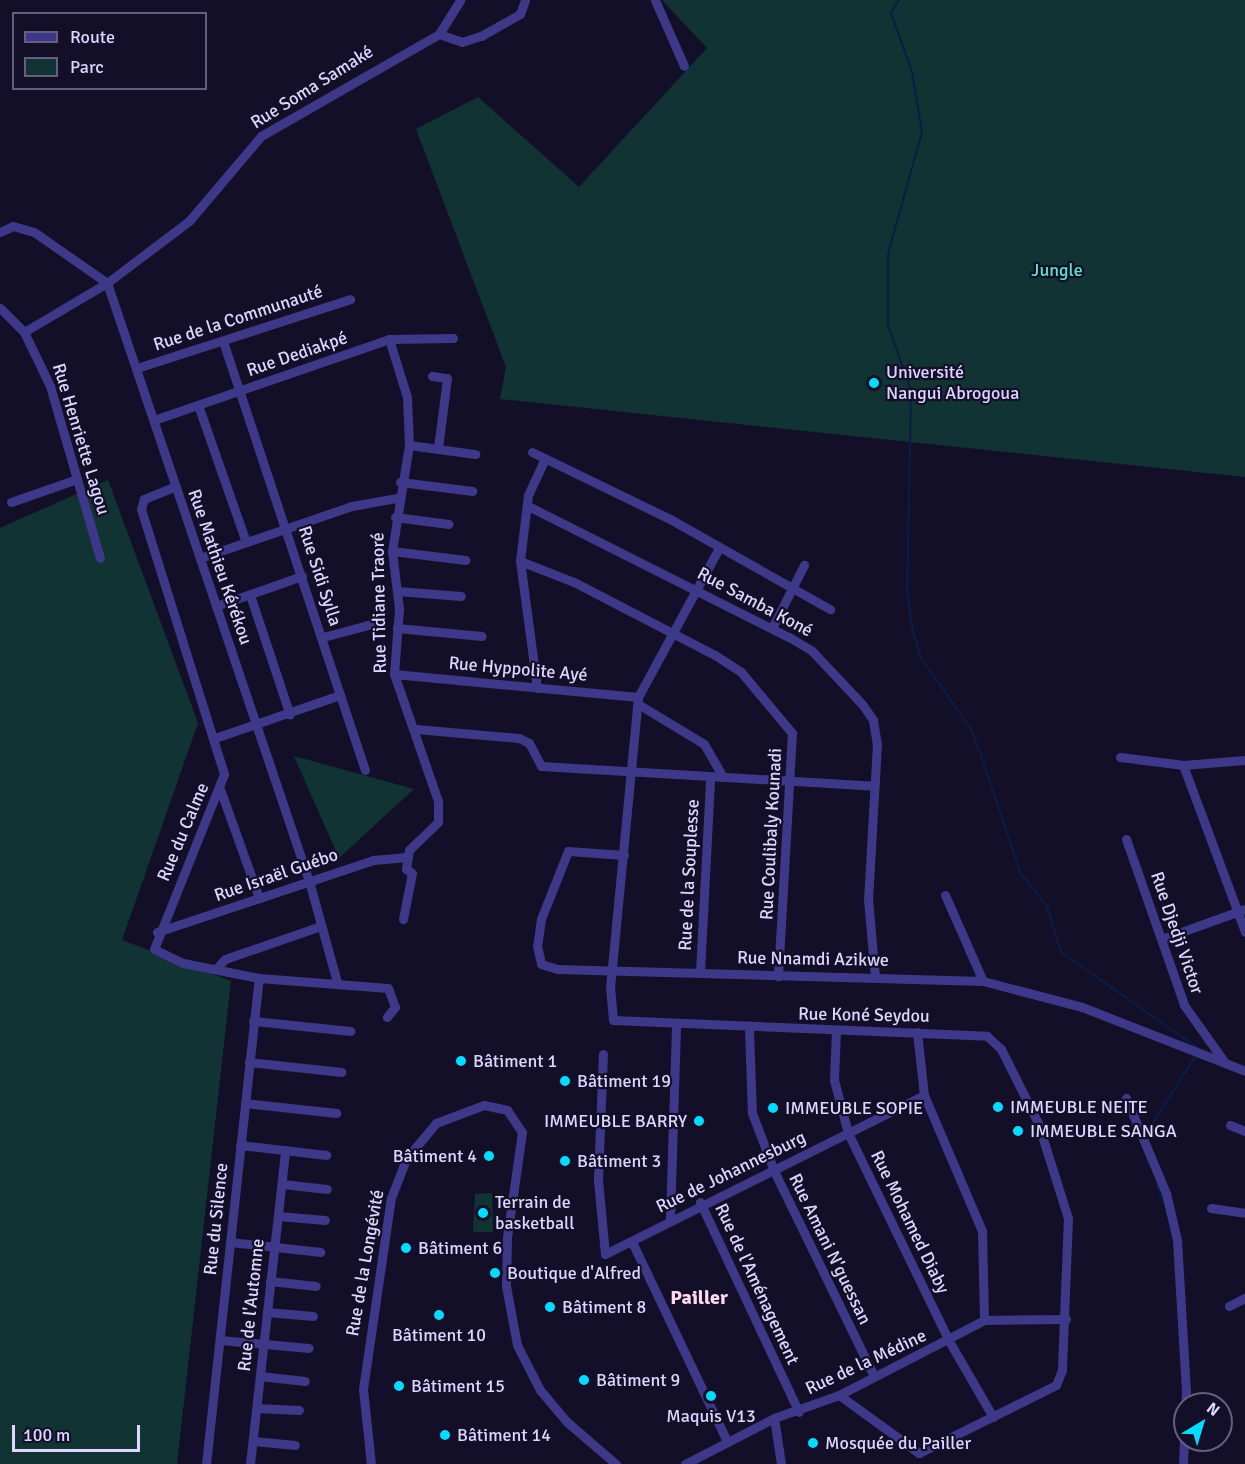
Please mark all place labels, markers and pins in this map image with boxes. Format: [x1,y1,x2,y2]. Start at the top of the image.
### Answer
place label: Université Nangui Abrogoua [886,362,1019,404]
marker: Université Nangui Abrogoua [867,376,881,390]
place label: Bâtiment 1 [473,1050,557,1072]
marker: Bâtiment 1 [454,1054,468,1068]
place label: Bâtiment 19 [577,1070,671,1092]
marker: Bâtiment 19 [558,1074,572,1088]
place label: IMMEUBLE NEITE [1010,1096,1148,1118]
place label: IMMEUBLE SOPIE [785,1097,923,1119]
marker: IMMEUBLE NEITE [991,1100,1005,1114]
marker: IMMEUBLE SOPIE [766,1101,780,1115]
place label: IMMEUBLE BARRY [544,1110,687,1132]
marker: IMMEUBLE BARRY [692,1114,706,1128]
place label: IMMEUBLE SANGA [1030,1120,1177,1142]
marker: IMMEUBLE SANGA [1011,1124,1025,1138]
place label: Bâtiment 4 [393,1145,477,1167]
marker: Bâtiment 4 [482,1149,496,1163]
place label: Bâtiment 3 [577,1150,661,1172]
marker: Bâtiment 3 [558,1154,572,1168]
place label: Terrain de basketball [495,1192,574,1234]
marker: Terrain de basketball [476,1206,490,1220]
place label: Bâtiment 6 [418,1237,502,1259]
marker: Bâtiment 6 [399,1241,413,1255]
place label: Boutique d'Alfred [507,1262,641,1284]
marker: Boutique d'Alfred [488,1266,502,1280]
place label: Bâtiment 8 [562,1296,646,1318]
marker: Bâtiment 8 [543,1300,557,1314]
marker: Bâtiment 10 [432,1308,446,1322]
place label: Bâtiment 10 [392,1324,486,1346]
place label: Bâtiment 9 [596,1369,680,1391]
marker: Bâtiment 9 [577,1373,591,1387]
place label: Bâtiment 15 [411,1375,505,1397]
marker: Bâtiment 15 [392,1379,406,1393]
marker: Maquis V13 [704,1389,718,1403]
place label: Maquis V13 [666,1405,756,1427]
place label: Bâtiment 14 [457,1424,551,1446]
marker: Bâtiment 14 [438,1428,452,1442]
place label: Mosquée du Pailler [825,1432,971,1454]
marker: Mosquée du Pailler [806,1436,820,1450]

